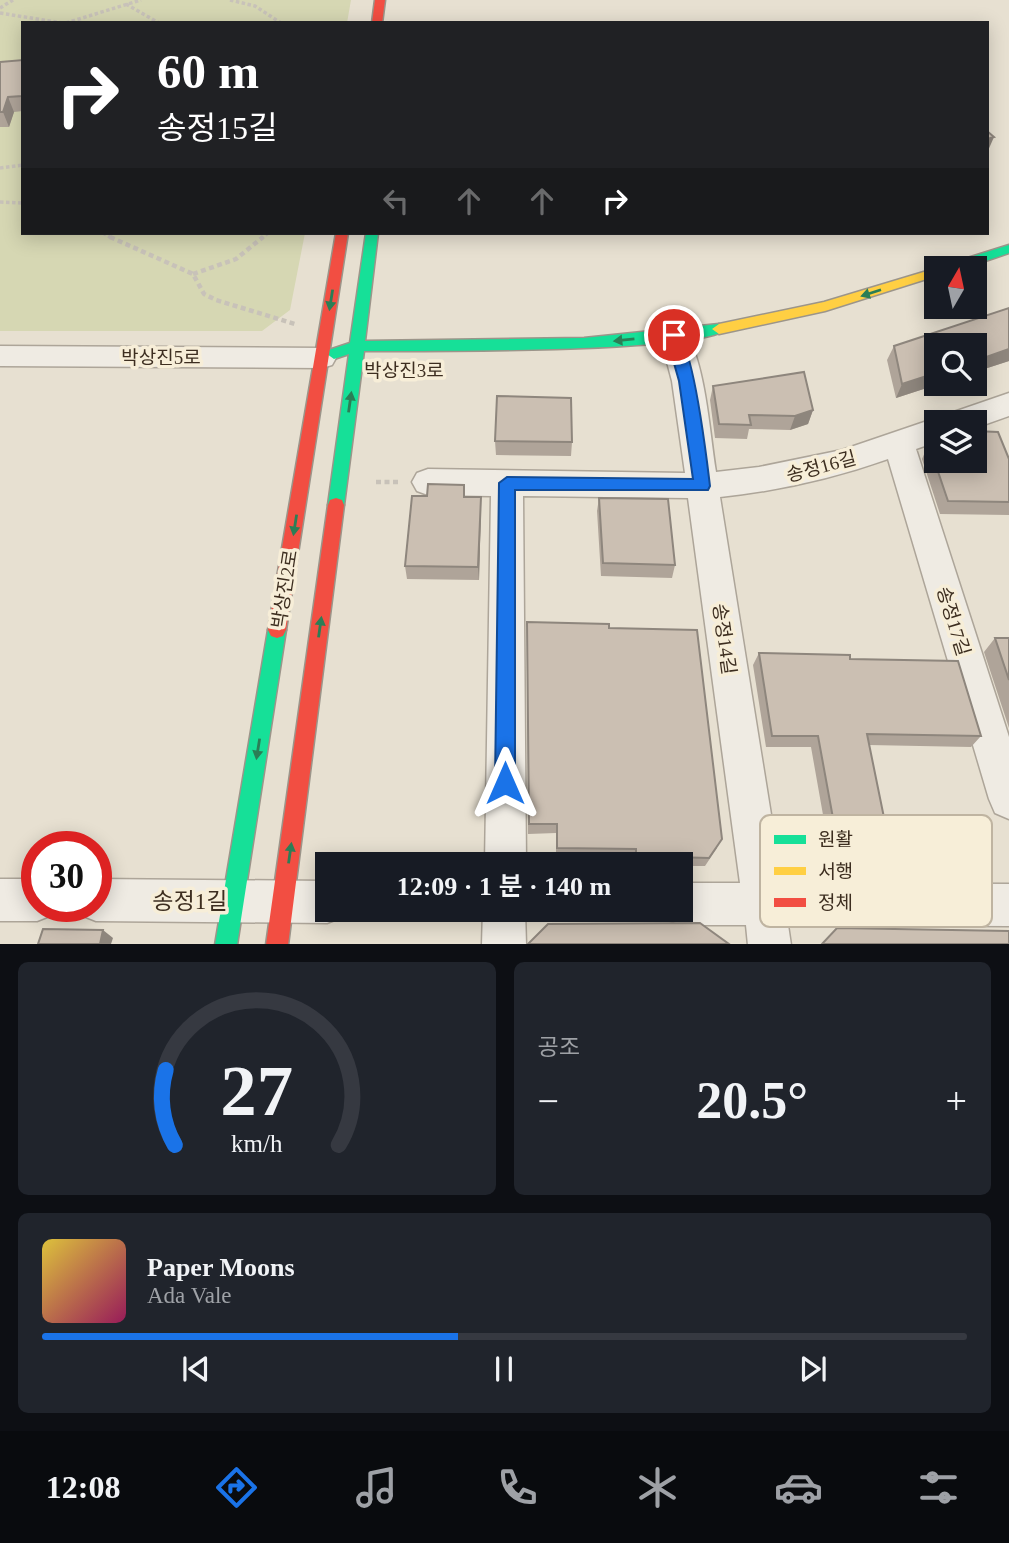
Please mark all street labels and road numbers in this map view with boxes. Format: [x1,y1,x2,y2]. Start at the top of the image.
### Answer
street label: 박상진5로 [121,347,201,368]
street label: 박상진3로 [364,360,444,381]
street label: 송정16길 [784,447,858,486]
street label: 박상진2로 [268,548,301,630]
street label: 송정17길 [933,584,974,658]
street label: 송정14길 [709,602,740,676]
street label: 송정1길 [153,889,227,914]

